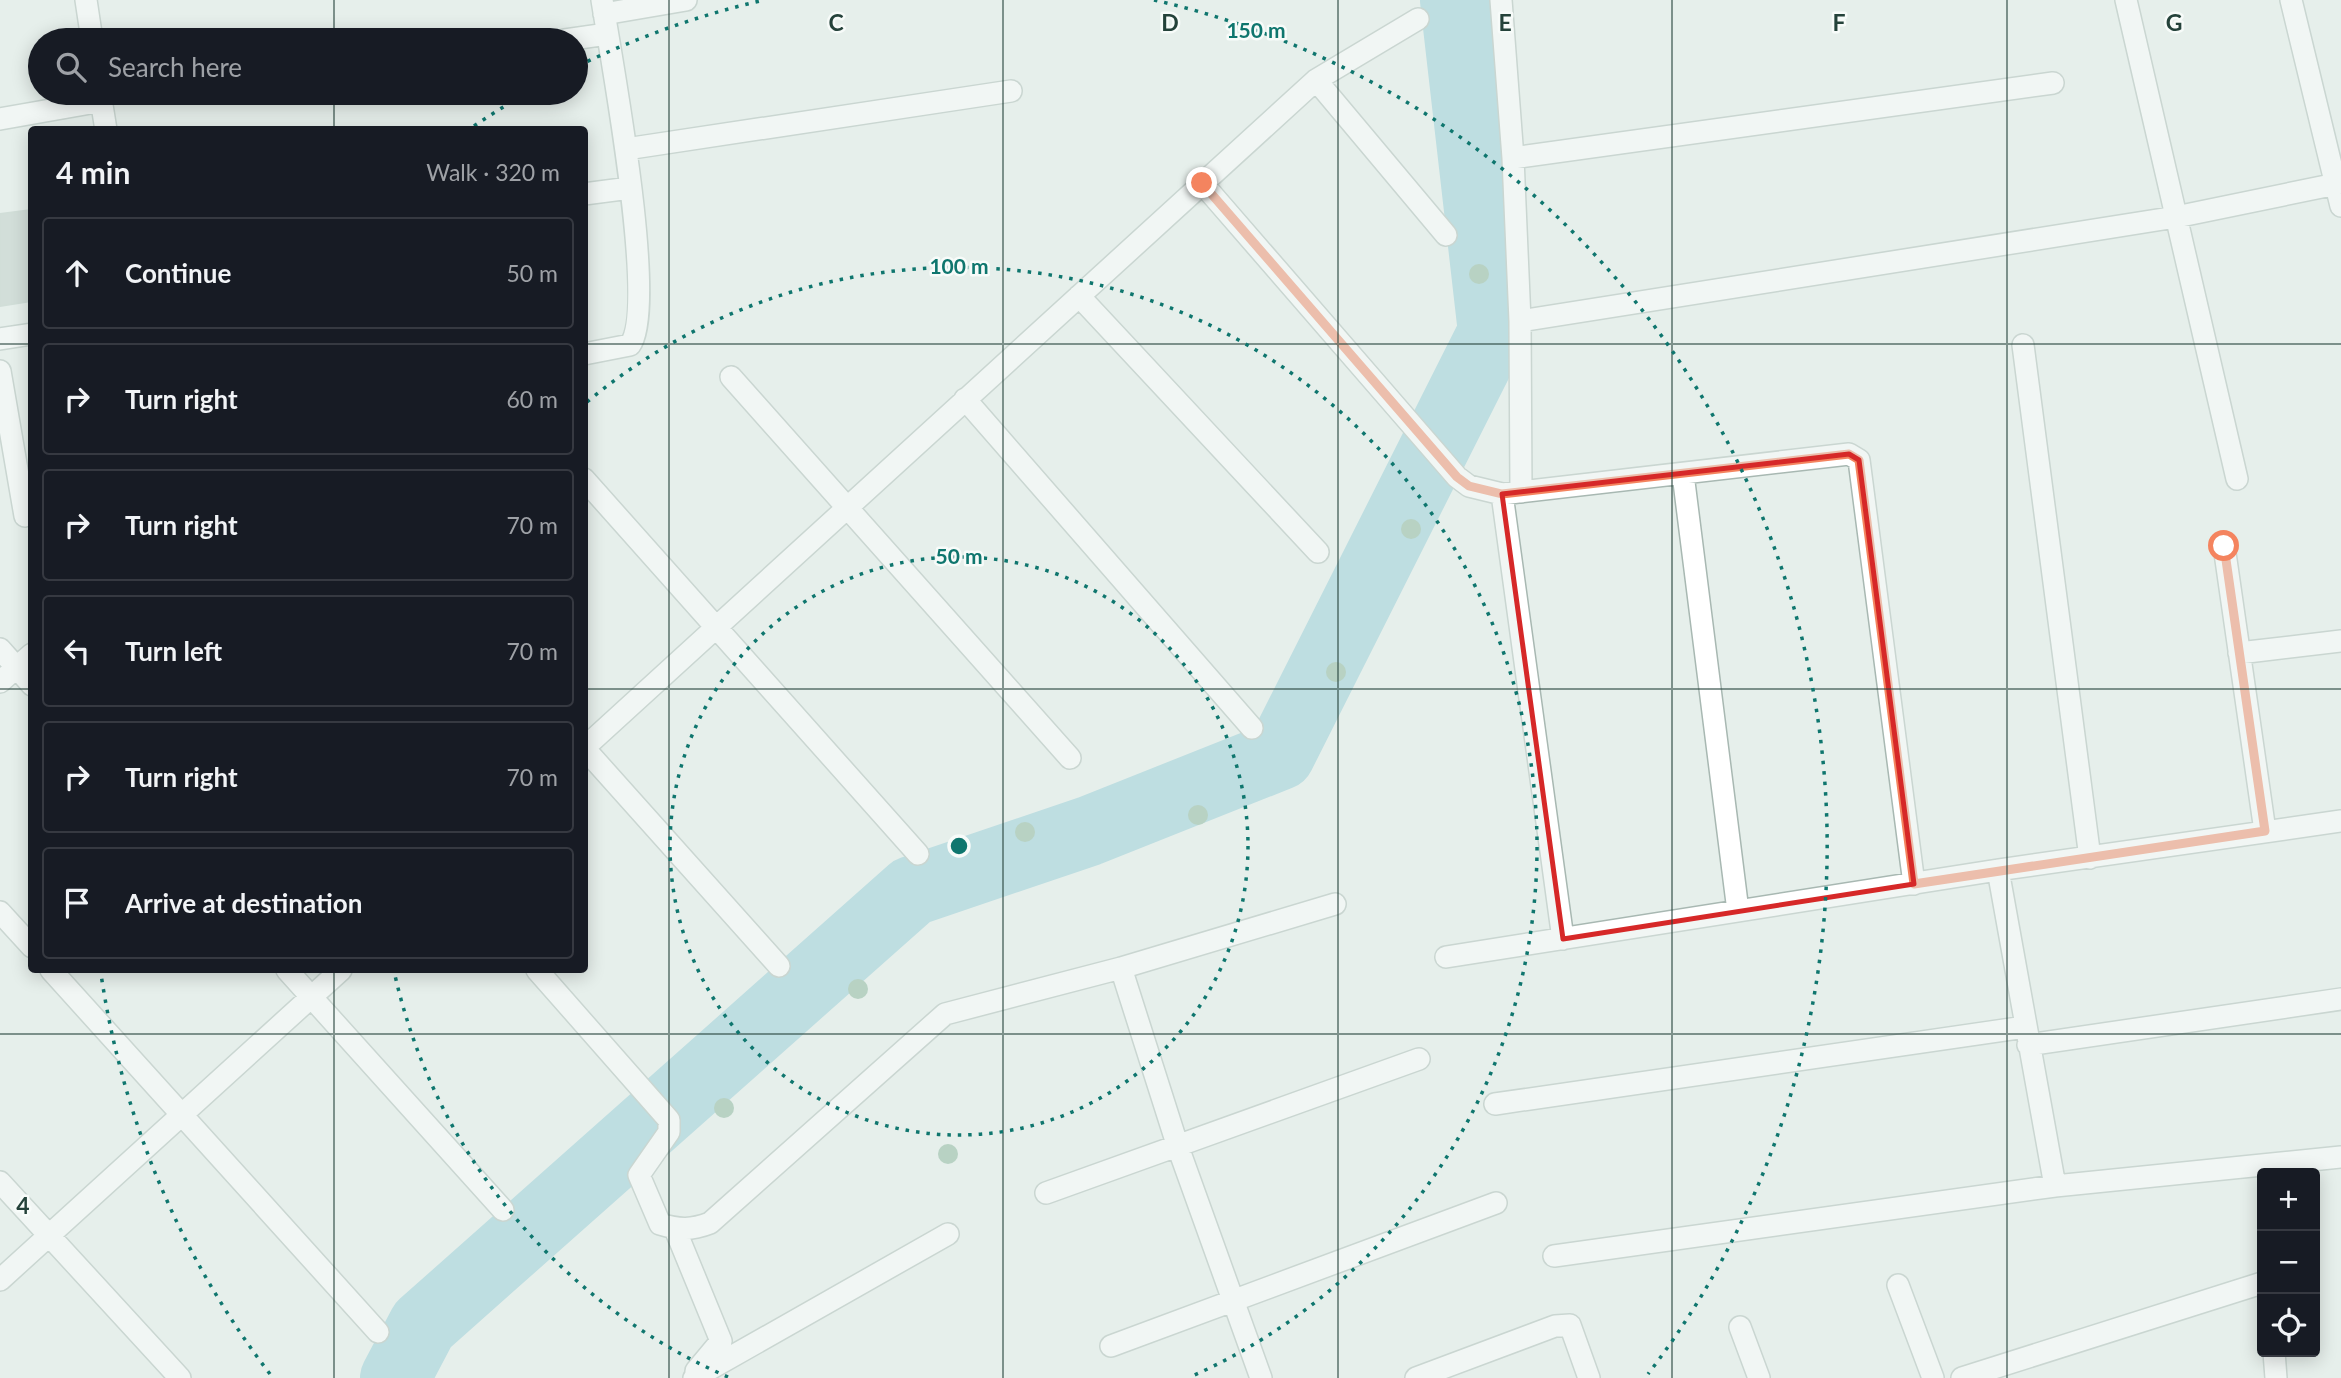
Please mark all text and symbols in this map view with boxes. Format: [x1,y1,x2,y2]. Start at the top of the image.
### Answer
text: C [828,8,844,36]
text: D [1161,8,1179,36]
text: E [1498,8,1512,36]
text: F [1832,8,1846,36]
text: G [2166,8,2182,36]
text: 150 m [1226,17,1286,42]
search box [28,28,588,105]
icon: search [52,48,90,86]
text: Search here [108,51,242,83]
text: 4 min [56,154,130,190]
text: Walk · 320 m [426,158,560,186]
route end [1186,167,1217,198]
text: 100 m [929,253,989,278]
icon: ahead [58,254,96,292]
text: Continue [125,257,231,289]
text: 50 m [507,259,558,287]
icon: right [58,380,96,418]
text: Turn right [125,383,238,415]
text: 60 m [507,385,558,413]
icon: right [58,506,96,544]
text: Turn right [125,509,238,541]
text: 70 m [507,511,558,539]
route start [2208,530,2239,561]
text: 50 m [935,543,983,568]
icon: left [58,632,96,670]
text: Turn left [125,635,222,667]
text: 70 m [507,637,558,665]
icon: right [58,758,96,796]
text: Turn right [125,761,238,793]
text: 70 m [507,763,558,791]
centre of rings [947,834,971,858]
icon: arrive [58,884,96,922]
text: Arrive at destination [125,887,362,919]
map controls [2257,1168,2320,1357]
button: + [2257,1168,2320,1231]
text: 4 [16,1191,30,1219]
button: − [2257,1231,2320,1294]
button: locate [2257,1294,2320,1357]

